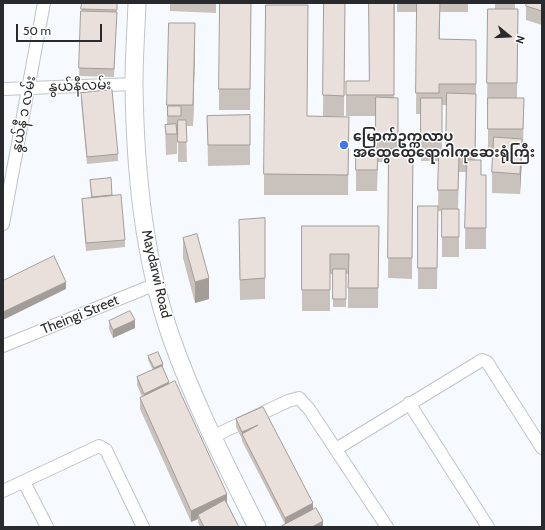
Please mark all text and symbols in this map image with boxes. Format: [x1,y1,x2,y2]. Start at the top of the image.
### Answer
scale bar [18,16,104,42]
north arrow [489,16,529,56]
text: 50 m [23,23,51,38]
text: N [513,34,528,46]
street label: နွယ်နီ ၁ လမ်း [8,74,40,154]
street label: နွယ်နီလမ်း [48,77,112,95]
place label: မြောက်ဥက္ကလာပ အထွေထွေရောဂါကုဆေးရုံကြီး [353,129,535,162]
marker: မြောက်ဥက္ကလာပ အထွေထွေရောဂါကုဆေးရုံကြီး [338,139,350,151]
street label: Maydarwi Road [138,228,174,320]
street label: Theingi Street [39,292,121,338]

